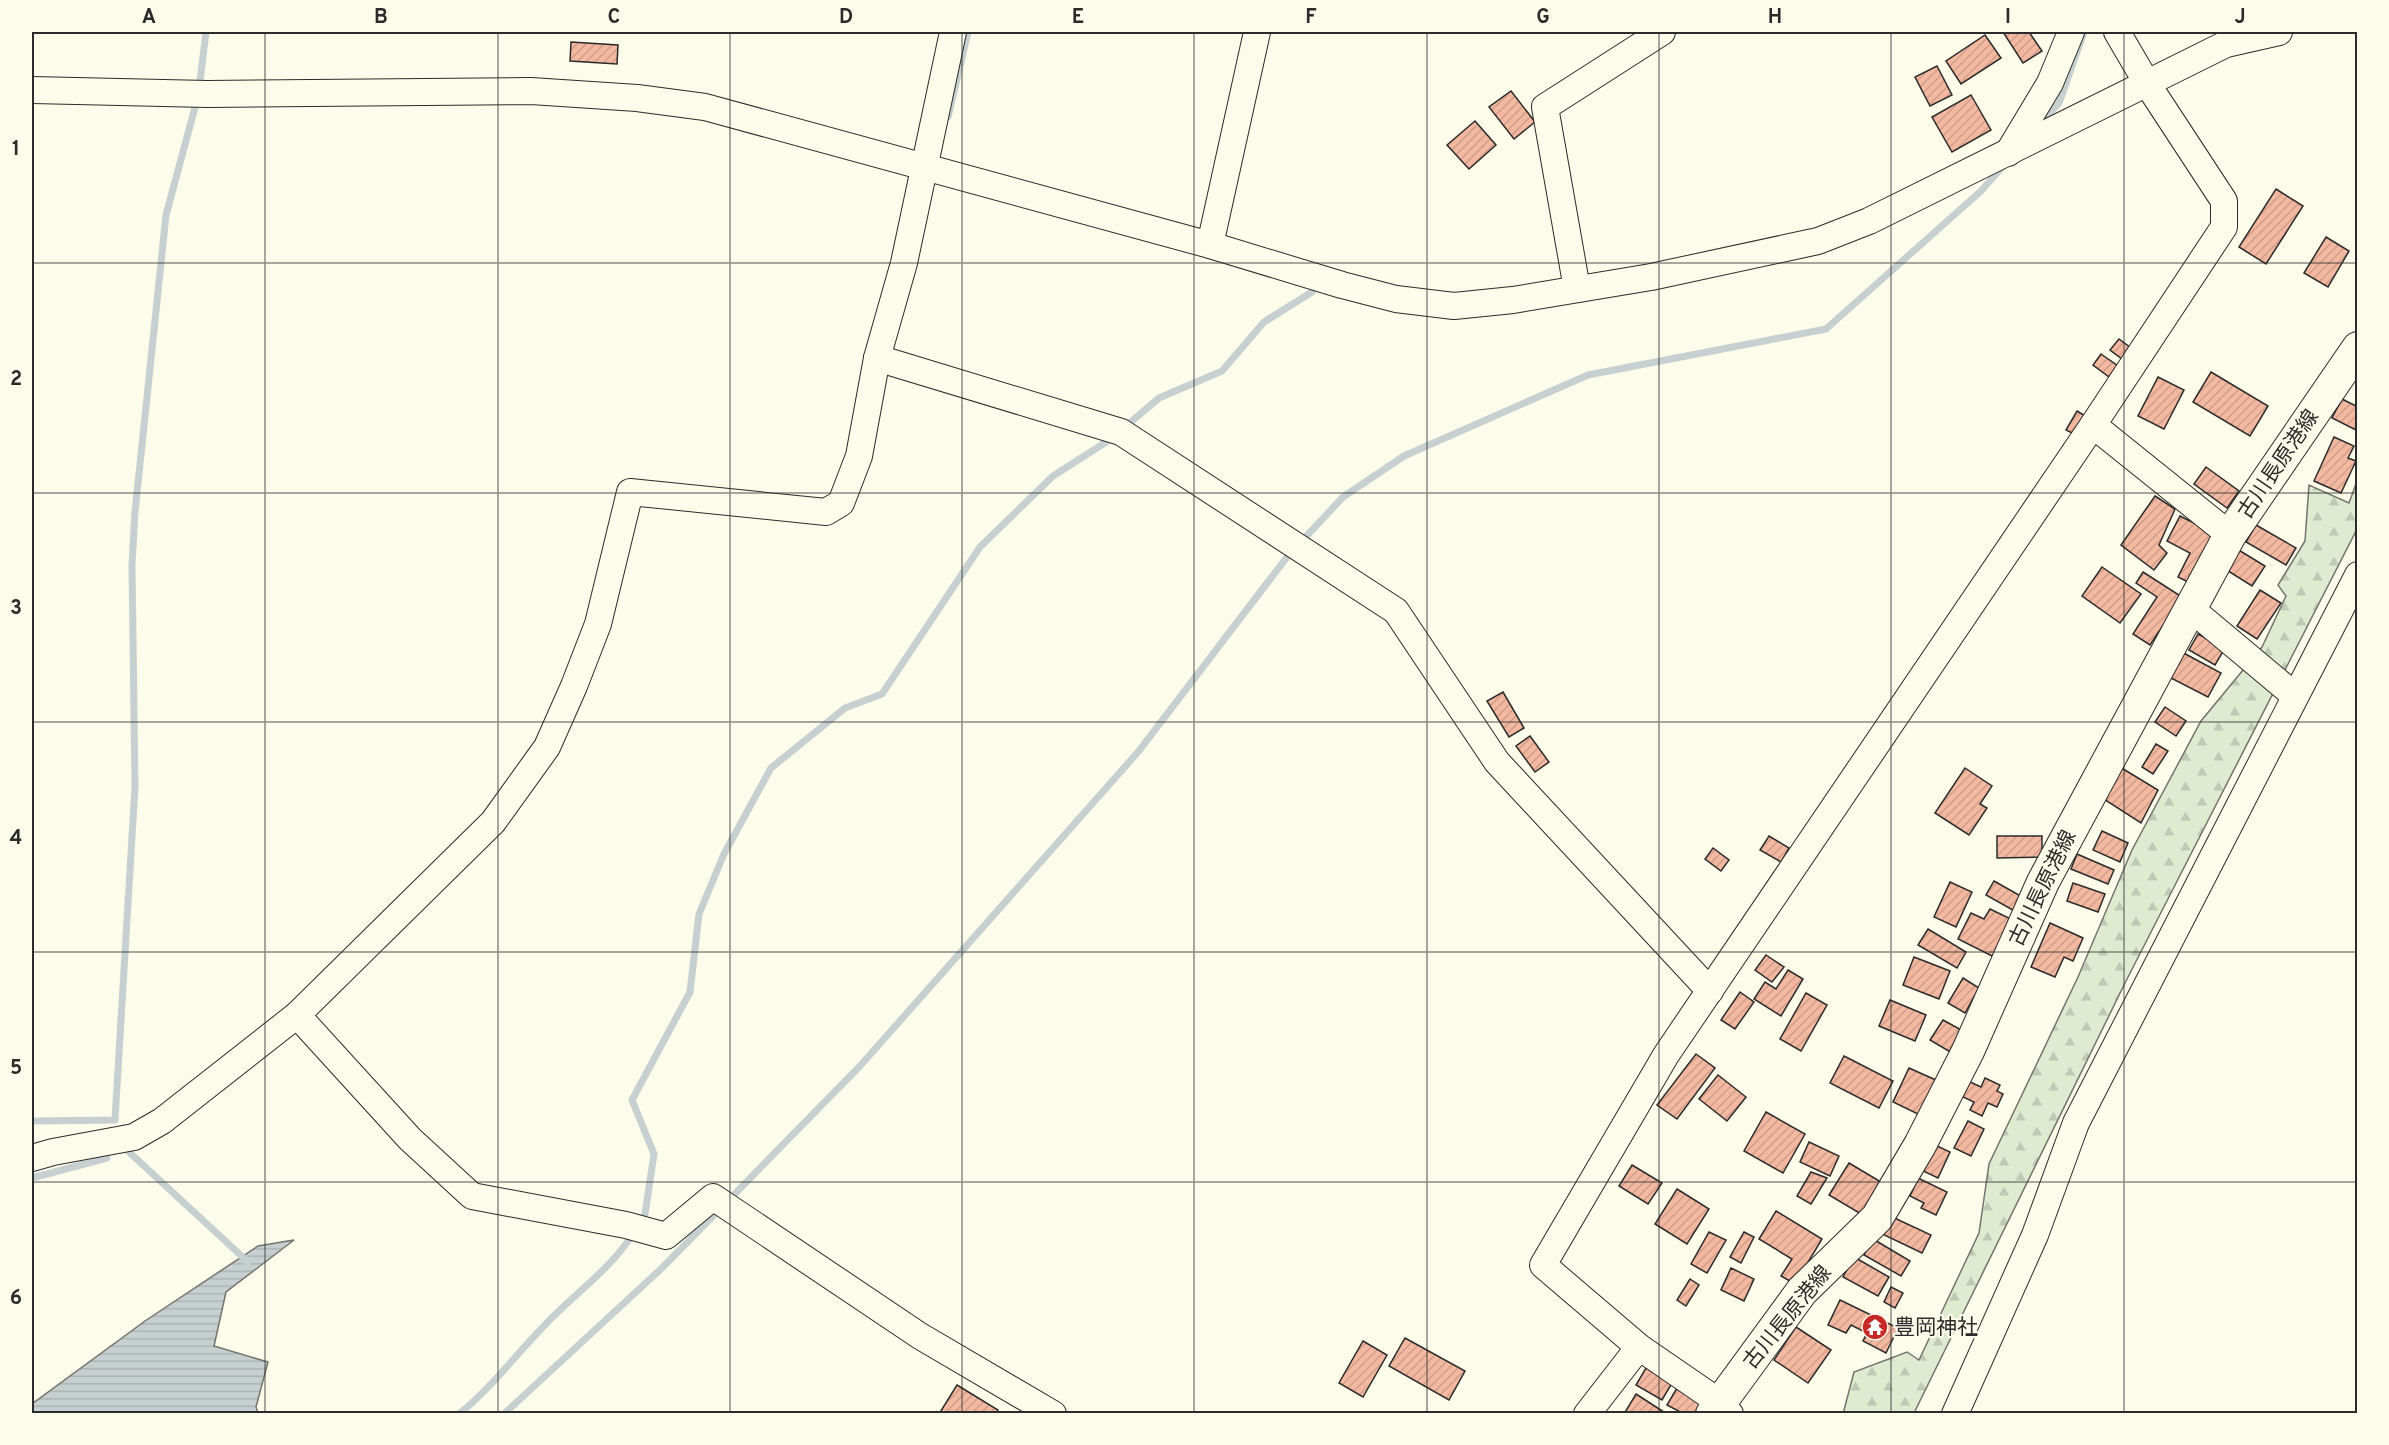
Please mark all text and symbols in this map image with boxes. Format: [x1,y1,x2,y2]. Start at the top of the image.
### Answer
text: A [142,5,156,31]
text: B [374,5,388,31]
text: C [608,5,620,31]
text: D [839,5,853,31]
text: E [1072,5,1084,31]
text: F [1305,5,1317,31]
text: G [1536,5,1550,31]
text: H [1768,5,1782,31]
text: I [2005,5,2011,31]
text: J [2234,5,2246,31]
text: 1 [12,137,20,163]
text: 2 [10,367,22,393]
street label: 古川長原港線 [2233,405,2326,525]
text: 3 [10,596,22,622]
text: 4 [10,826,22,852]
street label: 古川長原港線 [2004,826,2083,951]
text: 5 [10,1056,22,1082]
street label: 古川長原港線 [1738,1260,1838,1375]
text: 6 [10,1286,22,1312]
temple icon: 豊岡神社 [1860,1312,1890,1342]
place label: 豊岡神社 [1894,1315,1978,1342]

